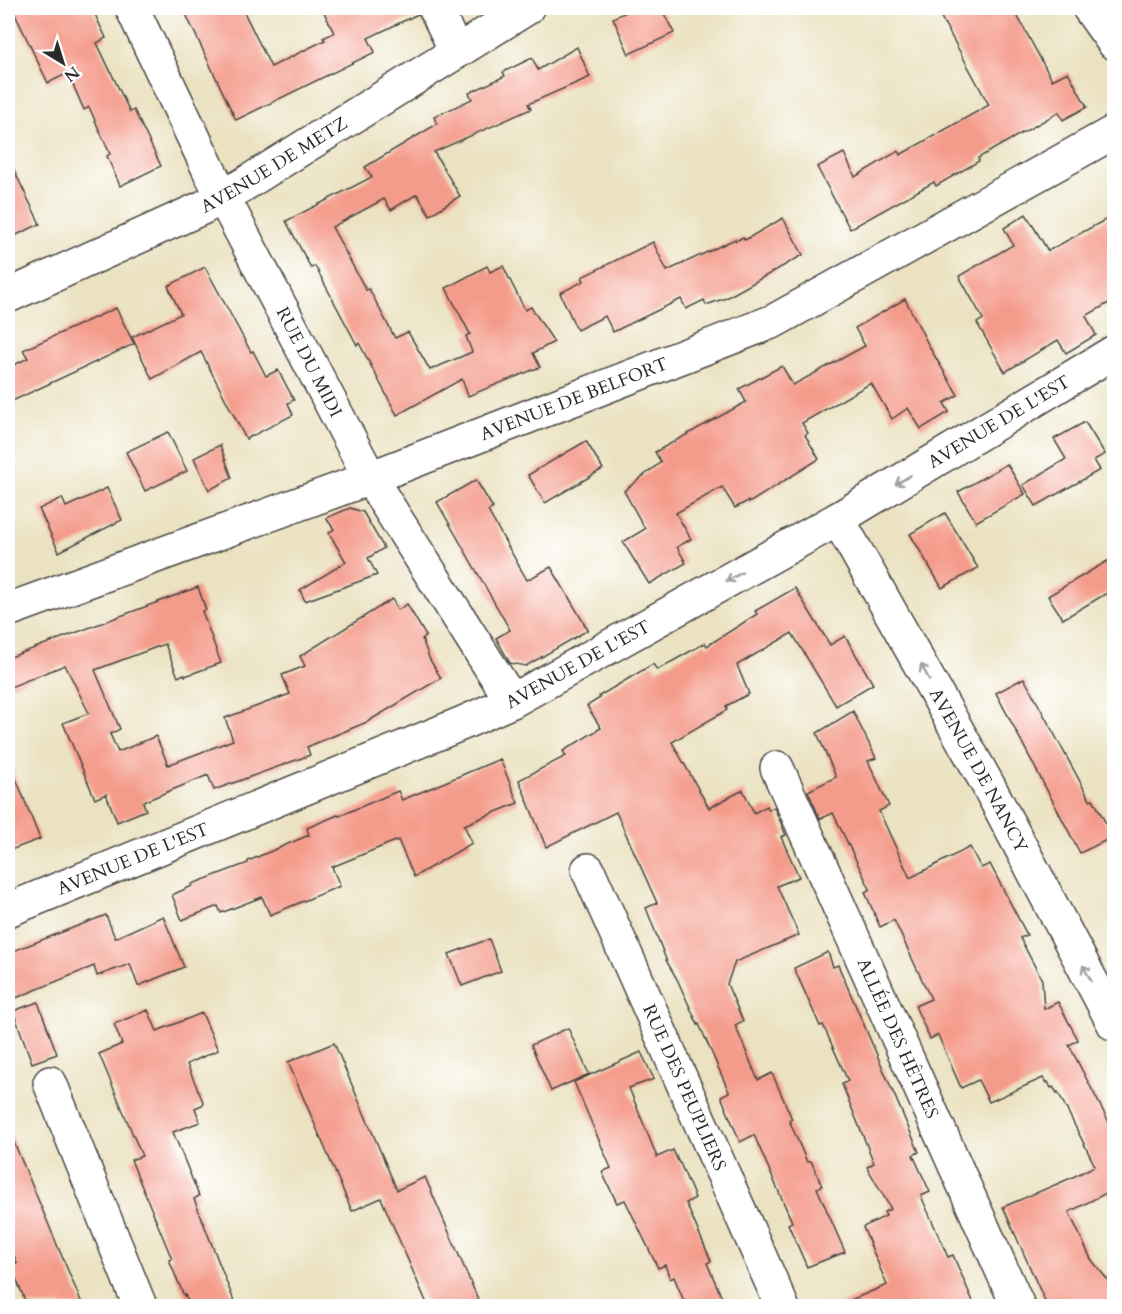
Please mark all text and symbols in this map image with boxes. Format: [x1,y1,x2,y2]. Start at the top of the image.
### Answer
north arrow [33,33,93,93]
text: N [59,61,84,87]
street label: AVENUE DE METZ [196,111,352,219]
street label: RUE DU MIDI [270,303,348,422]
street label: AVENUE DE BELFORT [477,351,672,447]
street label: AVENUE DE L'EST [923,369,1075,475]
one-way arrow [895,474,912,486]
one-way arrow [725,572,743,583]
street label: AVENUE DE L'EST [501,614,655,715]
one-way arrow [918,664,930,681]
street label: AVENUE DE NANCY [923,684,1034,858]
street label: AVENUE DE L'EST [53,817,213,902]
street label: ALLÉE DES HÊTRES [851,954,944,1123]
one-way arrow [1081,964,1092,982]
street label: RUE DES PEUPLIERS [636,1001,732,1175]

